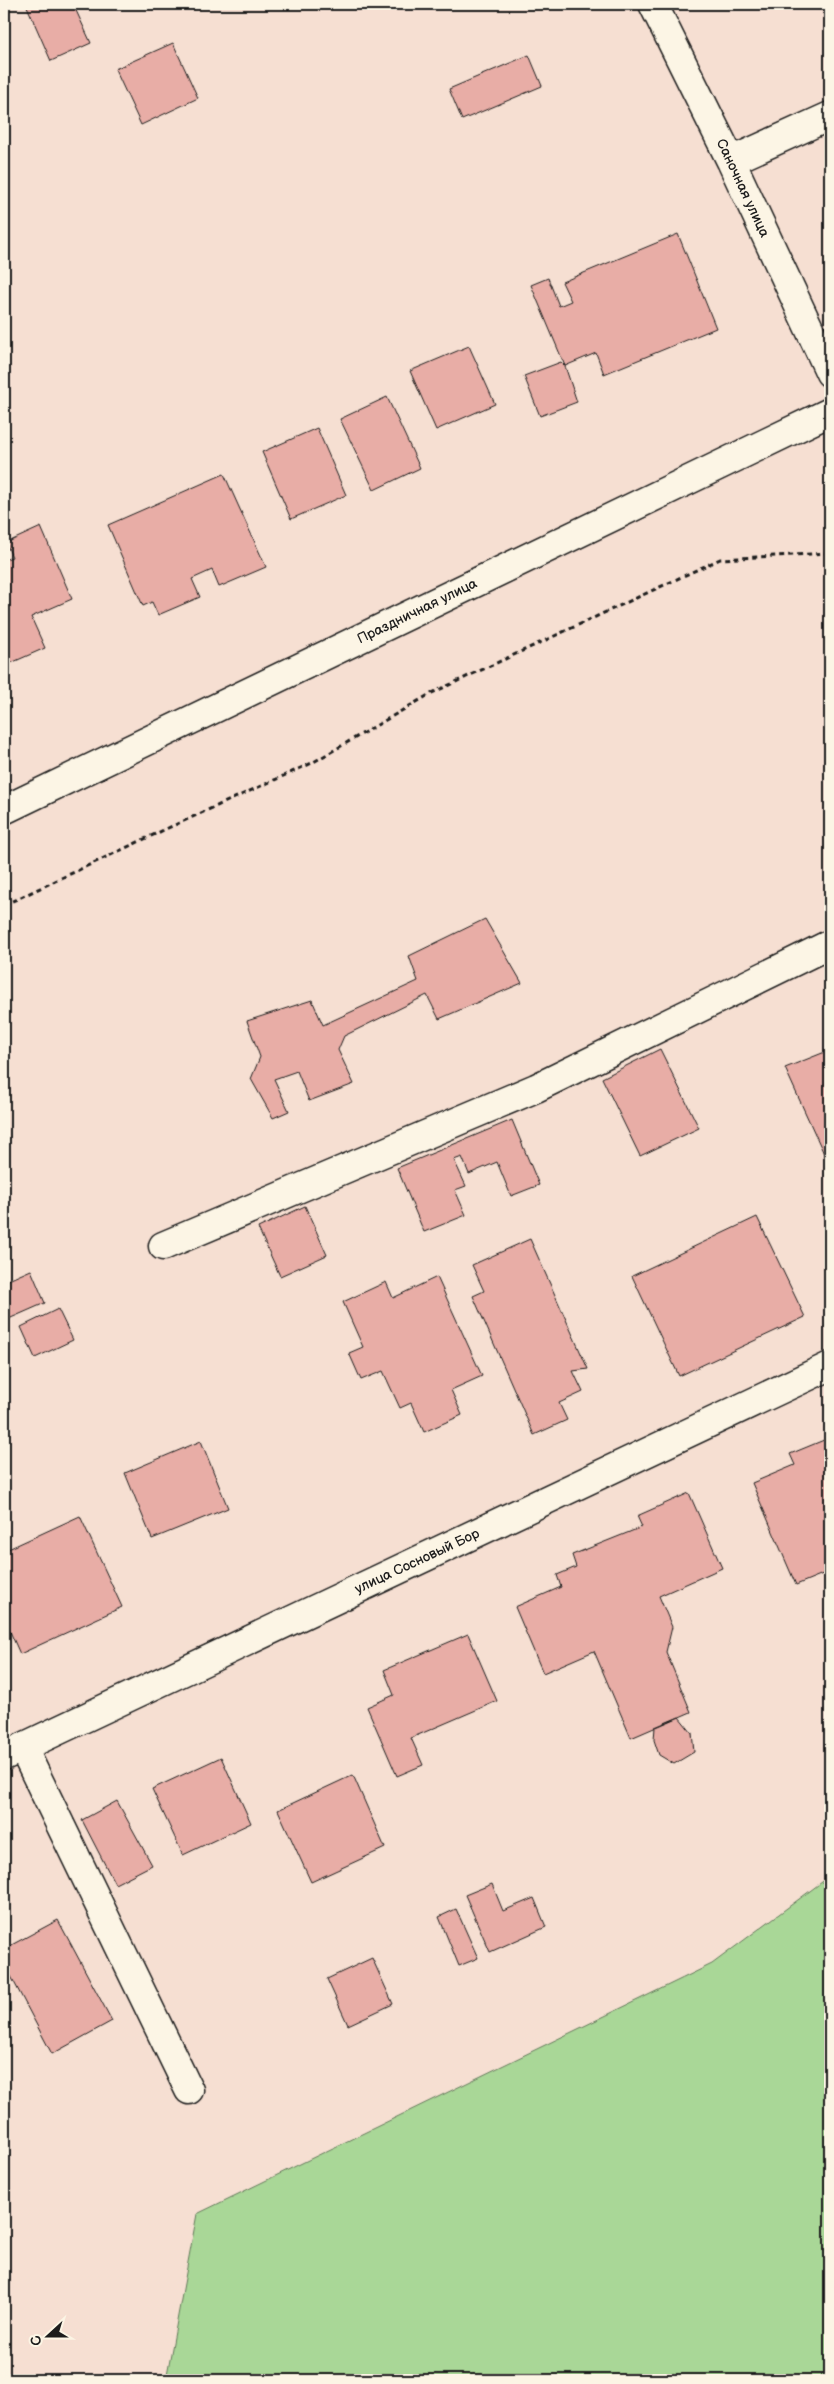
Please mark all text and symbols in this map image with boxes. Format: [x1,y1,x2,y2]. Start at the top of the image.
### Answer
street label: Саночная улица [713,136,774,241]
street label: Праздничная улица [354,574,480,647]
street label: улица Сосновый Бор [352,1525,482,1597]
north arrow [22,2312,72,2362]
text: С [27,2333,46,2348]

